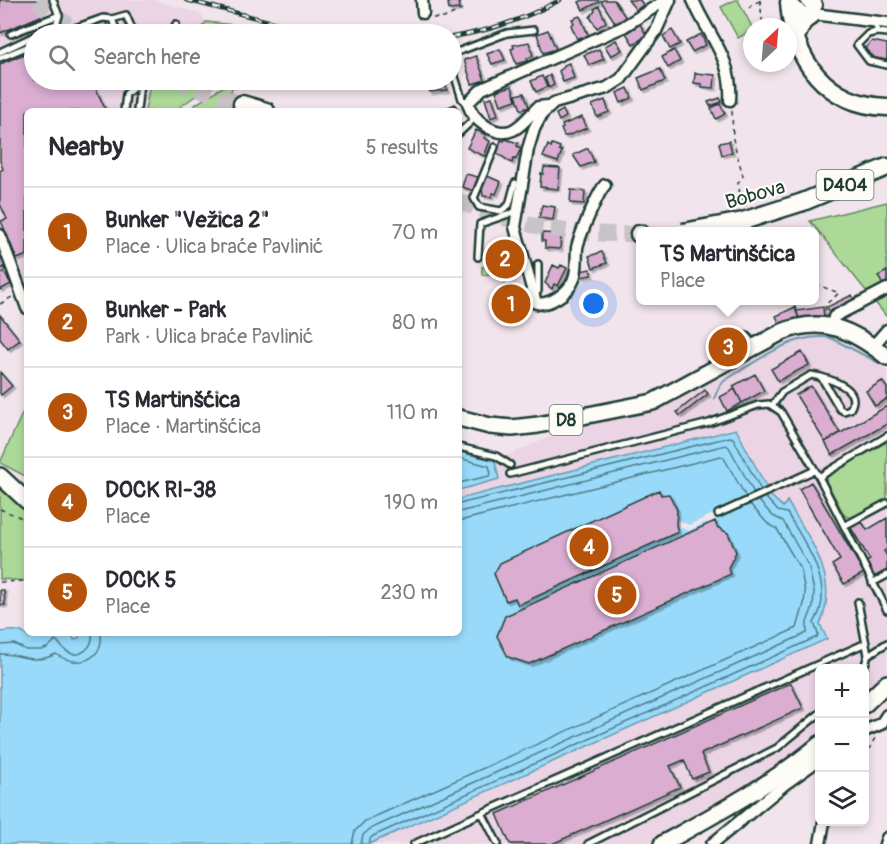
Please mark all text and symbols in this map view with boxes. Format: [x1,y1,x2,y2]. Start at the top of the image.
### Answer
north arrow [743,18,797,72]
search box [24,24,462,90]
icon: search [45,41,78,74]
text: Search here [93,43,200,71]
text: Nearby [48,131,124,163]
text: 5 results [366,135,438,160]
road number: D404 [816,170,874,200]
street label: Bobova [722,174,788,215]
text: Bunker "Vežica 2" [105,206,269,234]
text: 1 [64,220,71,245]
text: 70 m [392,220,438,245]
popup [636,227,819,305]
text: Place · Ulica braće Pavlinić [105,234,323,259]
pin: 2 [486,236,524,282]
text: TS Martinšćica [660,240,795,268]
text: Place [660,268,705,293]
pin: 1 [492,282,530,326]
your location [579,289,608,318]
text: Bunker - Park [105,296,226,324]
text: 2 [62,310,73,335]
text: 80 m [392,310,438,335]
text: Park · Ulica braće Pavlinić [105,324,313,349]
pin: 3 [708,324,748,370]
text: TS Martinšćica [105,386,240,414]
text: 3 [62,400,73,425]
text: 110 m [387,400,438,425]
road number: D8 [550,405,582,435]
text: Place · Martinšćica [105,414,261,439]
text: DOCK RI-38 [105,476,216,504]
text: 4 [62,490,73,515]
text: 190 m [384,490,438,515]
text: Place [105,504,150,529]
pin: 4 [570,524,608,570]
text: DOCK 5 [105,566,176,594]
pin: 5 [598,572,636,618]
text: 5 [62,580,73,605]
text: 230 m [381,580,438,605]
text: Place [105,594,150,619]
map controls [815,664,869,826]
button: + [815,664,869,718]
button: − [815,718,869,772]
button: layers [815,772,869,826]

